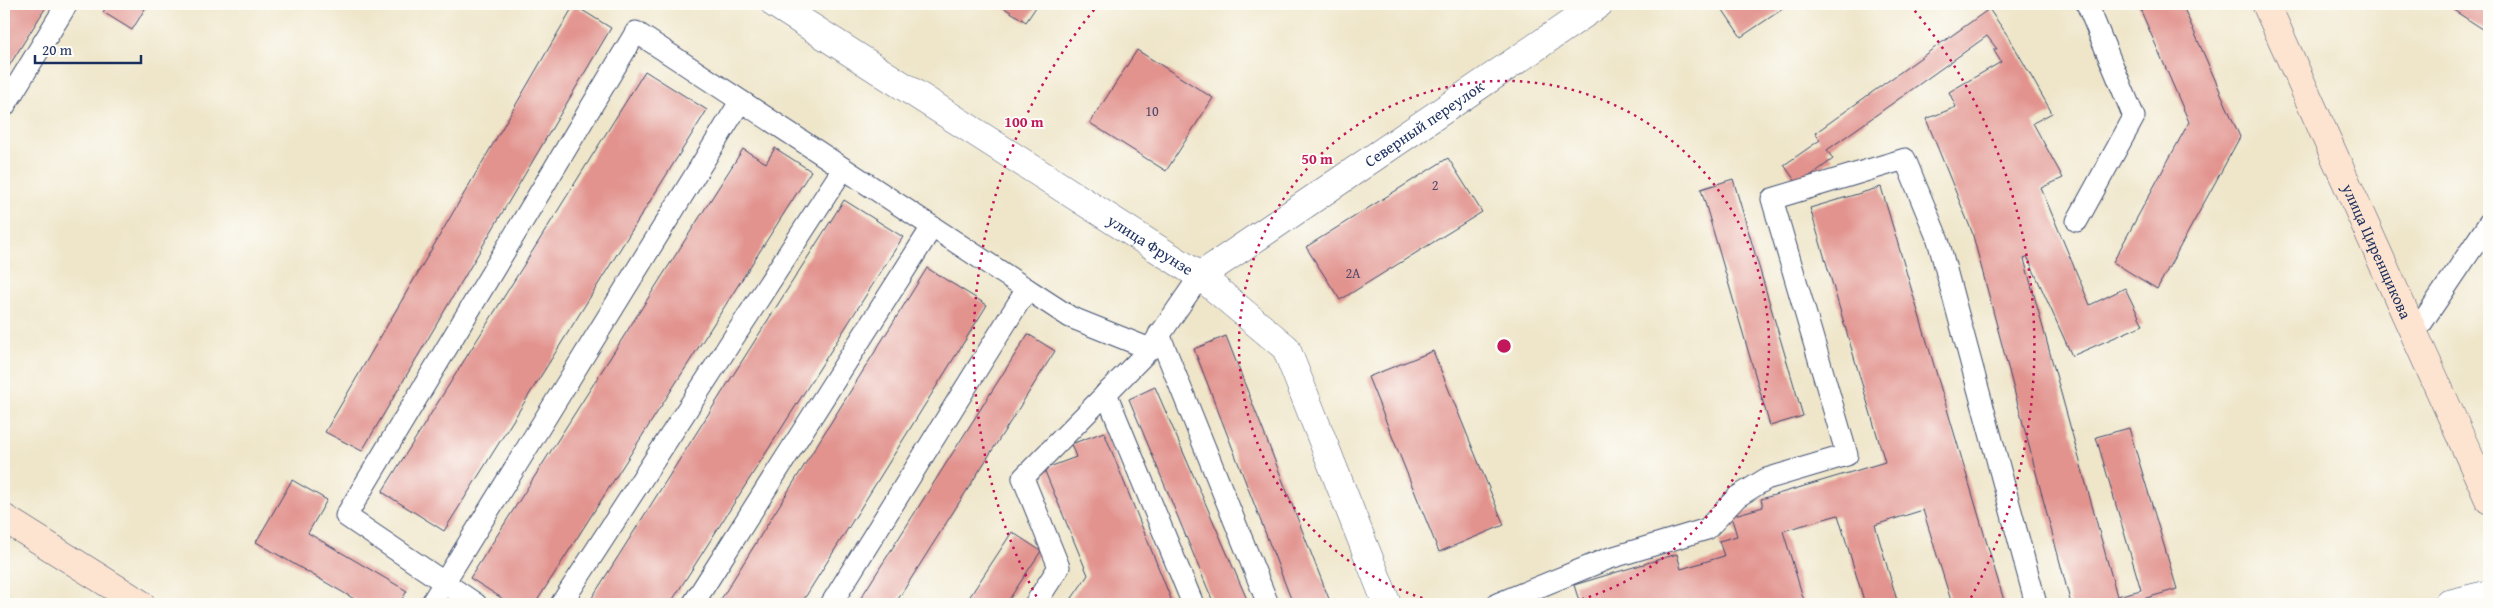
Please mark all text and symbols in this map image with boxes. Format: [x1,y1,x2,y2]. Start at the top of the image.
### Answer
scale bar [35,32,141,64]
text: 20 m [42,39,73,60]
street label: Северный переулок [1359,74,1489,173]
house number: 10 [1145,101,1159,121]
text: 100 m [1004,111,1044,132]
text: 50 m [1301,148,1333,169]
house number: 2 [1432,175,1438,195]
street label: улица Циренщикова [2336,179,2418,323]
street label: улица Фрунзе [1102,207,1198,281]
house number: 2А [1345,263,1361,283]
centre of rings [1495,337,1513,355]

